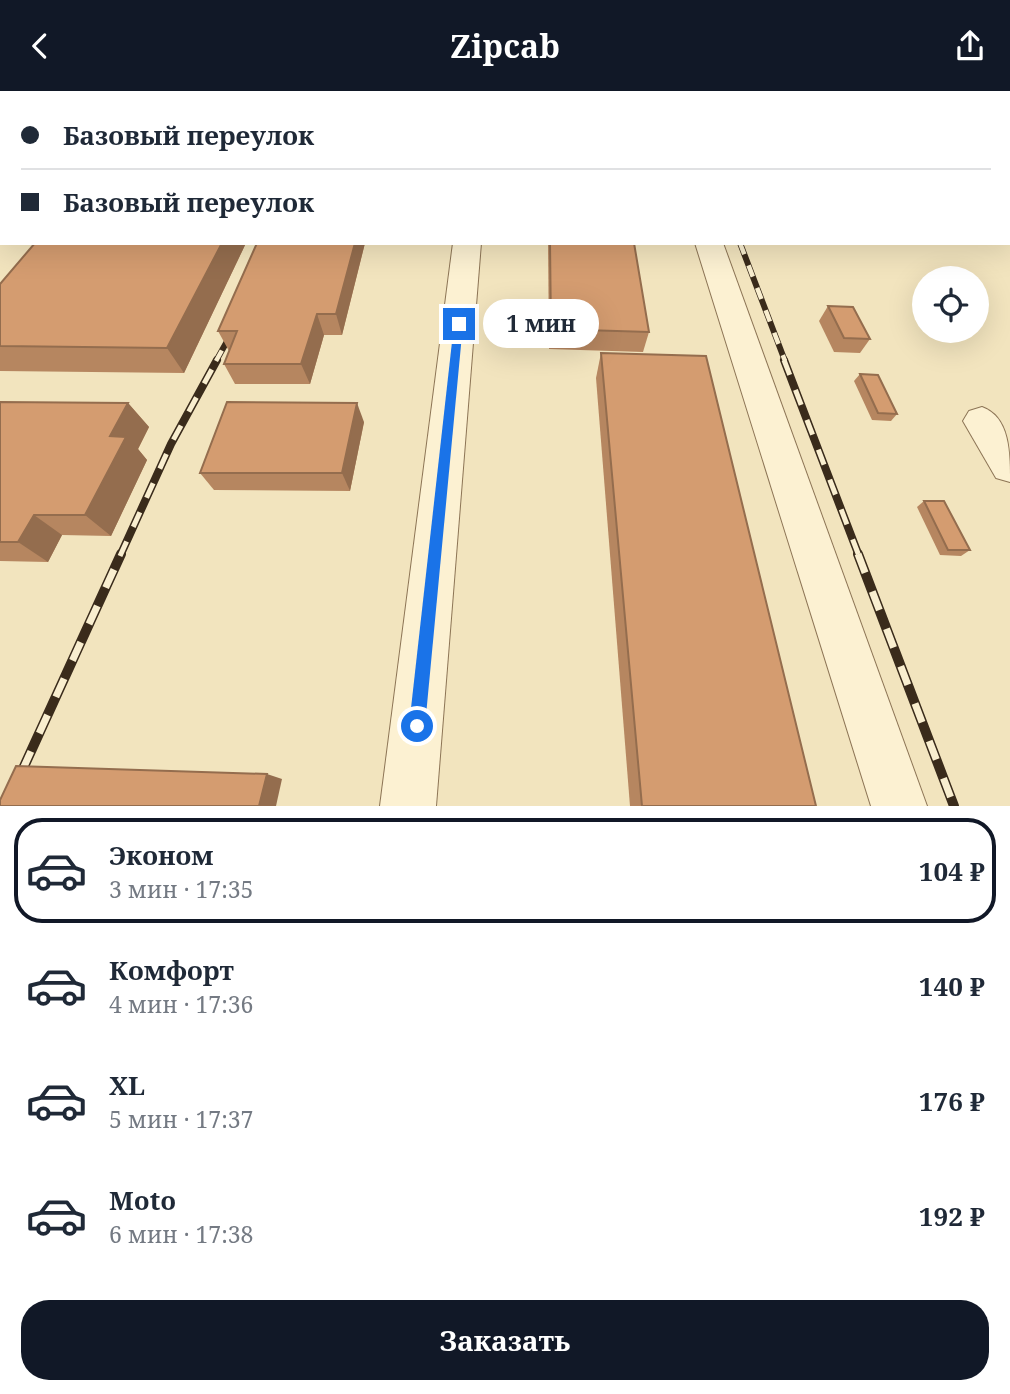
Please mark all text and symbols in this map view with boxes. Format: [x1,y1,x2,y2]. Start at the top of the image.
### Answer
text: Zipcab [450,24,560,67]
icon: back [21,27,59,65]
icon: share [951,27,989,65]
text: Базовый переулок [63,117,314,153]
text: Базовый переулок [63,184,314,220]
map controls [912,266,989,343]
button: locate [912,266,989,343]
callout: 1 мин [484,299,599,349]
text: 1 мин [506,307,576,339]
route end [443,308,475,340]
route start [401,710,433,742]
text: Эконом [109,837,213,873]
icon: car [25,839,88,902]
text: 104 ₽ [919,853,985,889]
text: 3 мин · 17:35 [109,873,253,905]
text: Комфорт [109,952,234,988]
icon: car [25,954,88,1017]
text: 140 ₽ [919,968,985,1004]
text: 4 мин · 17:36 [109,988,253,1020]
text: XL [109,1067,145,1103]
icon: car [25,1069,88,1132]
text: 176 ₽ [919,1083,985,1119]
text: 5 мин · 17:37 [109,1103,253,1135]
text: Moto [109,1182,176,1218]
icon: car [25,1184,88,1247]
text: 192 ₽ [919,1198,985,1234]
text: 6 мин · 17:38 [109,1218,253,1250]
button: Заказать [21,1300,989,1380]

